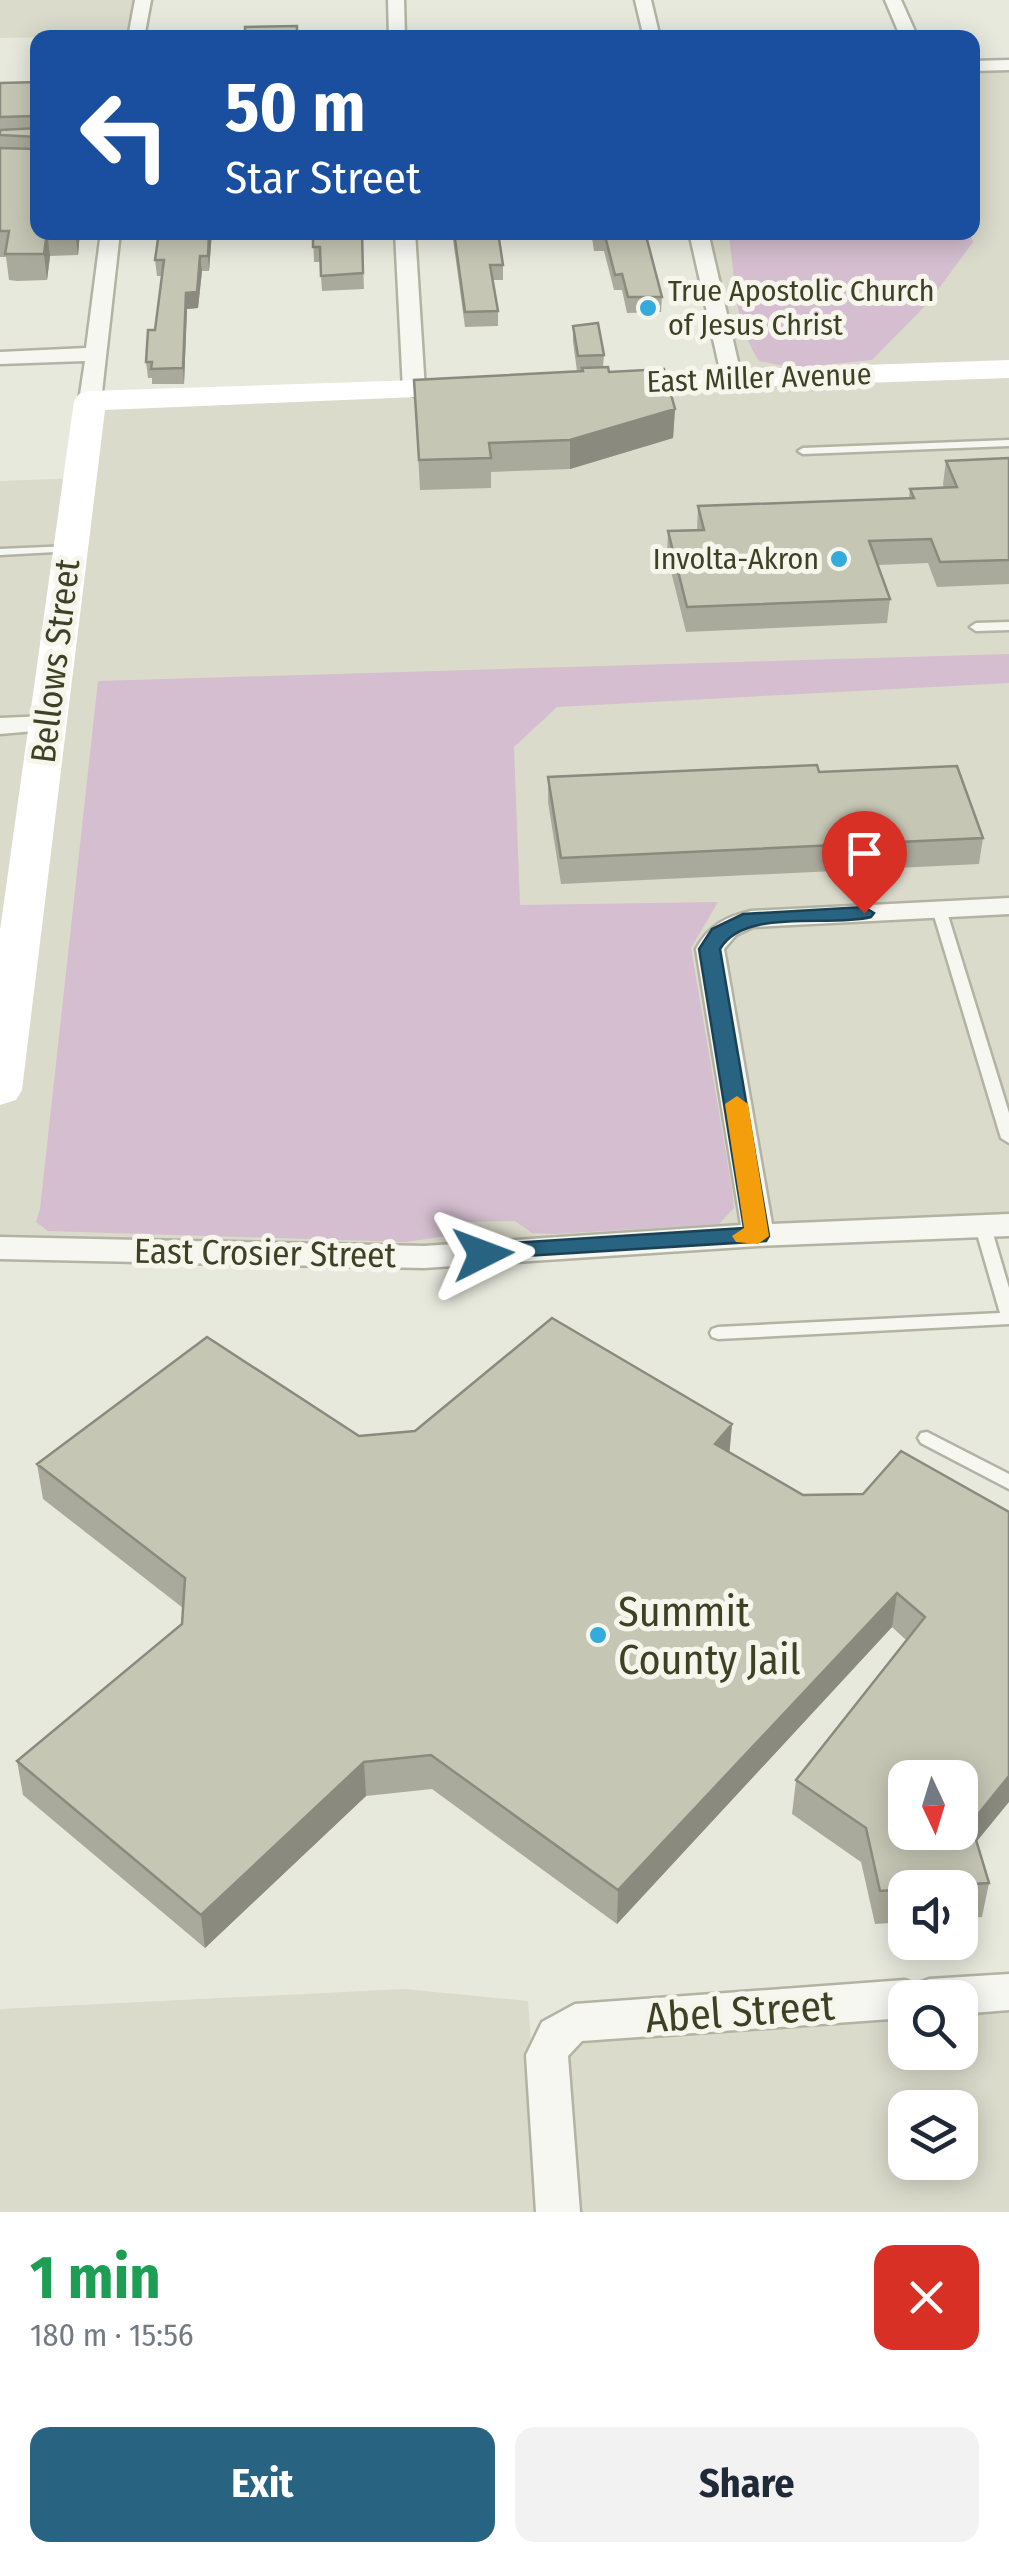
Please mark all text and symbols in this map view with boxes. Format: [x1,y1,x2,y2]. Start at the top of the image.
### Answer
text: 50 m [225,66,366,150]
icon: left [60,70,190,200]
text: Star Street [225,151,421,205]
place label: True Apostolic Church of Jesus Christ [668,273,935,343]
marker: True Apostolic Church of Jesus Christ [637,297,659,319]
street label: East Miller Avenue [646,356,872,400]
place label: Involta-Akron [653,541,819,577]
marker: Involta-Akron [828,548,850,570]
street label: Bellows Street [22,556,88,765]
pin [822,811,907,914]
icon: arrive [837,826,892,881]
position arrow [431,1202,535,1306]
street label: East Crosier Street [134,1230,397,1276]
place label: Summit County Jail [618,1587,801,1685]
marker: Summit County Jail [587,1624,609,1646]
north arrow [888,1760,978,1850]
map controls [888,1760,978,2180]
button: sound [888,1870,978,1960]
street label: Abel Street [644,1980,837,2044]
button: search [888,1980,978,2070]
button: layers [888,2090,978,2180]
text: 1 min [30,2242,161,2314]
button: close [874,2245,979,2350]
text: 180 m · 15:56 [30,2316,194,2354]
button: Exit [30,2427,495,2542]
button: Share [515,2427,979,2542]

